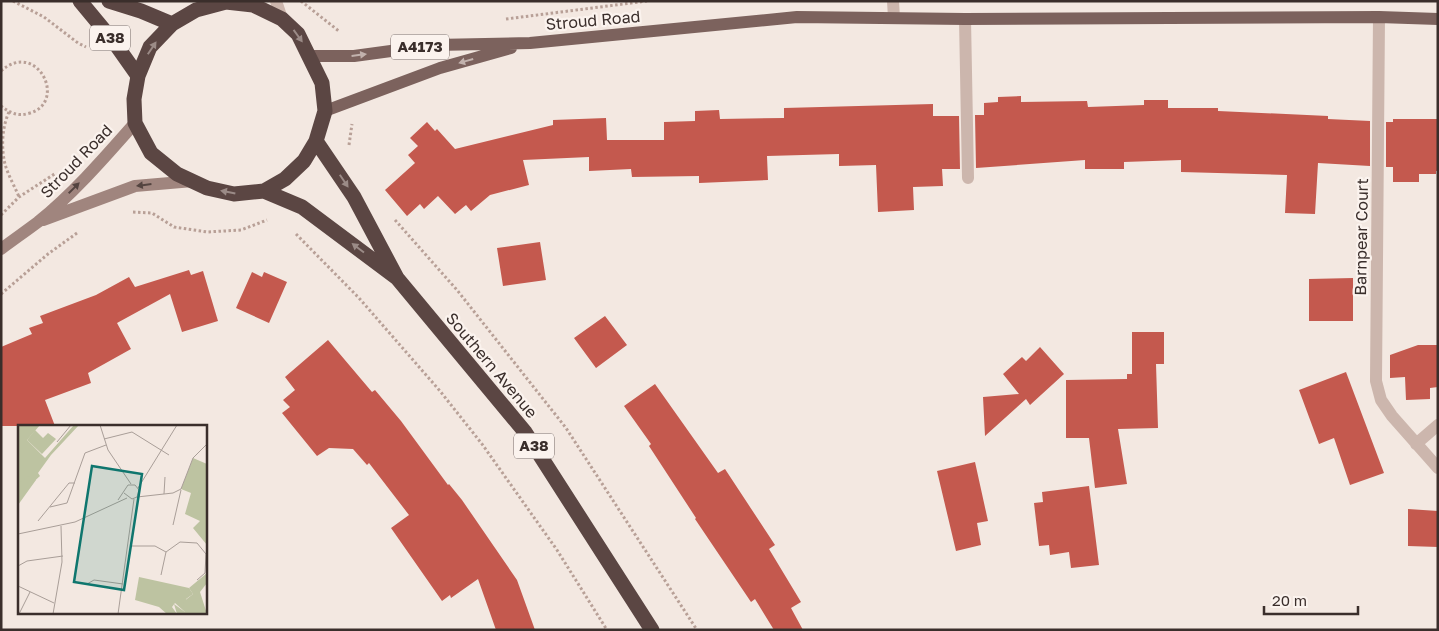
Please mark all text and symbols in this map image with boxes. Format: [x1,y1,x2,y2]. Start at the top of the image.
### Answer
street label: Stroud Road [545,6,641,34]
road number: A38 [90,26,130,50]
one-way arrow [293,29,303,43]
road number: A4173 [391,34,449,60]
one-way arrow [147,41,157,54]
one-way arrow [351,51,367,59]
one-way arrow [459,57,474,65]
street label: Stroud Road [36,120,116,202]
one-way arrow [339,174,348,188]
street label: Barnpear Court [1350,178,1372,296]
one-way arrow [136,181,152,189]
one-way arrow [68,182,80,194]
one-way arrow [219,188,235,196]
one-way arrow [352,243,365,254]
street label: Southern Avenue [442,308,542,422]
inset map [18,425,206,614]
road number: A38 [514,434,554,458]
scale bar [1264,584,1358,616]
text: 20 m [1272,591,1307,609]

